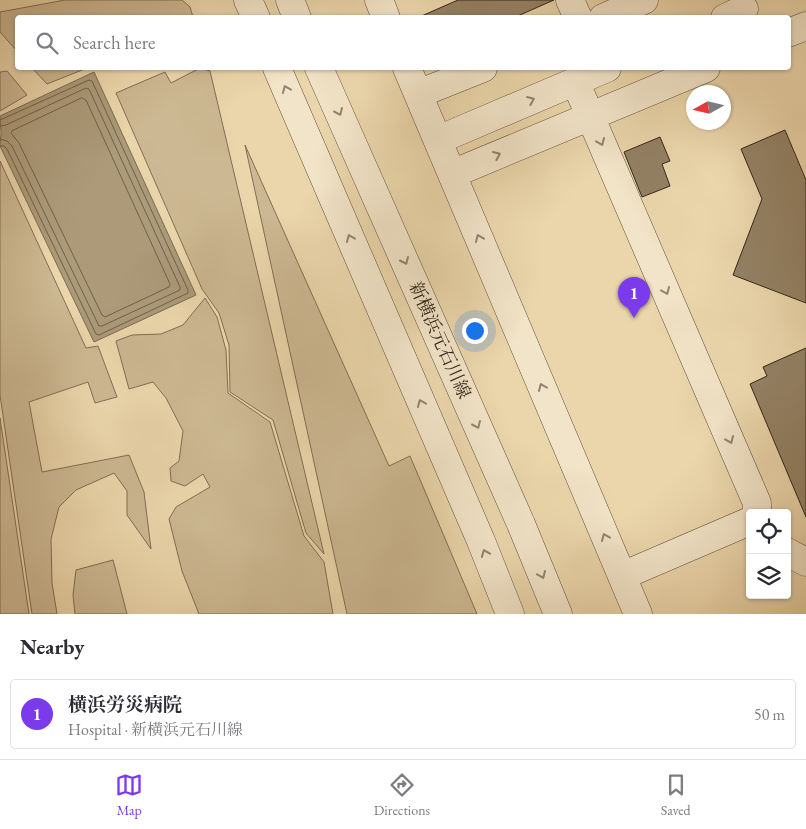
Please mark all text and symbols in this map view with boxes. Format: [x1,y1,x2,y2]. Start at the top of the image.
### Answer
search box [15,15,791,70]
icon: search [33,29,61,57]
text: Search here [73,30,155,55]
one-way arrow [282,85,292,94]
north arrow [686,85,731,130]
one-way arrow [526,96,535,106]
one-way arrow [333,107,343,116]
one-way arrow [595,137,606,146]
one-way arrow [492,151,501,161]
one-way arrow [346,234,357,243]
one-way arrow [474,234,484,242]
one-way arrow [398,256,409,265]
pin: 1 [618,277,650,318]
street label: 新横浜元石川線 [404,278,477,402]
one-way arrow [659,286,670,295]
your location [462,318,488,344]
one-way arrow [538,383,549,392]
one-way arrow [417,399,428,408]
one-way arrow [471,420,482,429]
one-way arrow [723,435,734,444]
map controls [746,509,791,599]
button: locate [746,509,791,554]
one-way arrow [601,533,612,542]
one-way arrow [481,549,491,558]
button: layers [746,554,791,599]
one-way arrow [535,570,546,579]
text: Nearby [20,633,84,660]
text: 横浜労災病院 [68,692,182,717]
text: 1 [33,704,41,725]
text: 50 m [754,704,785,725]
text: Hospital · 新横浜元石川線 [68,719,243,740]
tab: Map [115,771,143,819]
tab: Directions [374,771,430,819]
tab: Saved [661,771,691,819]

